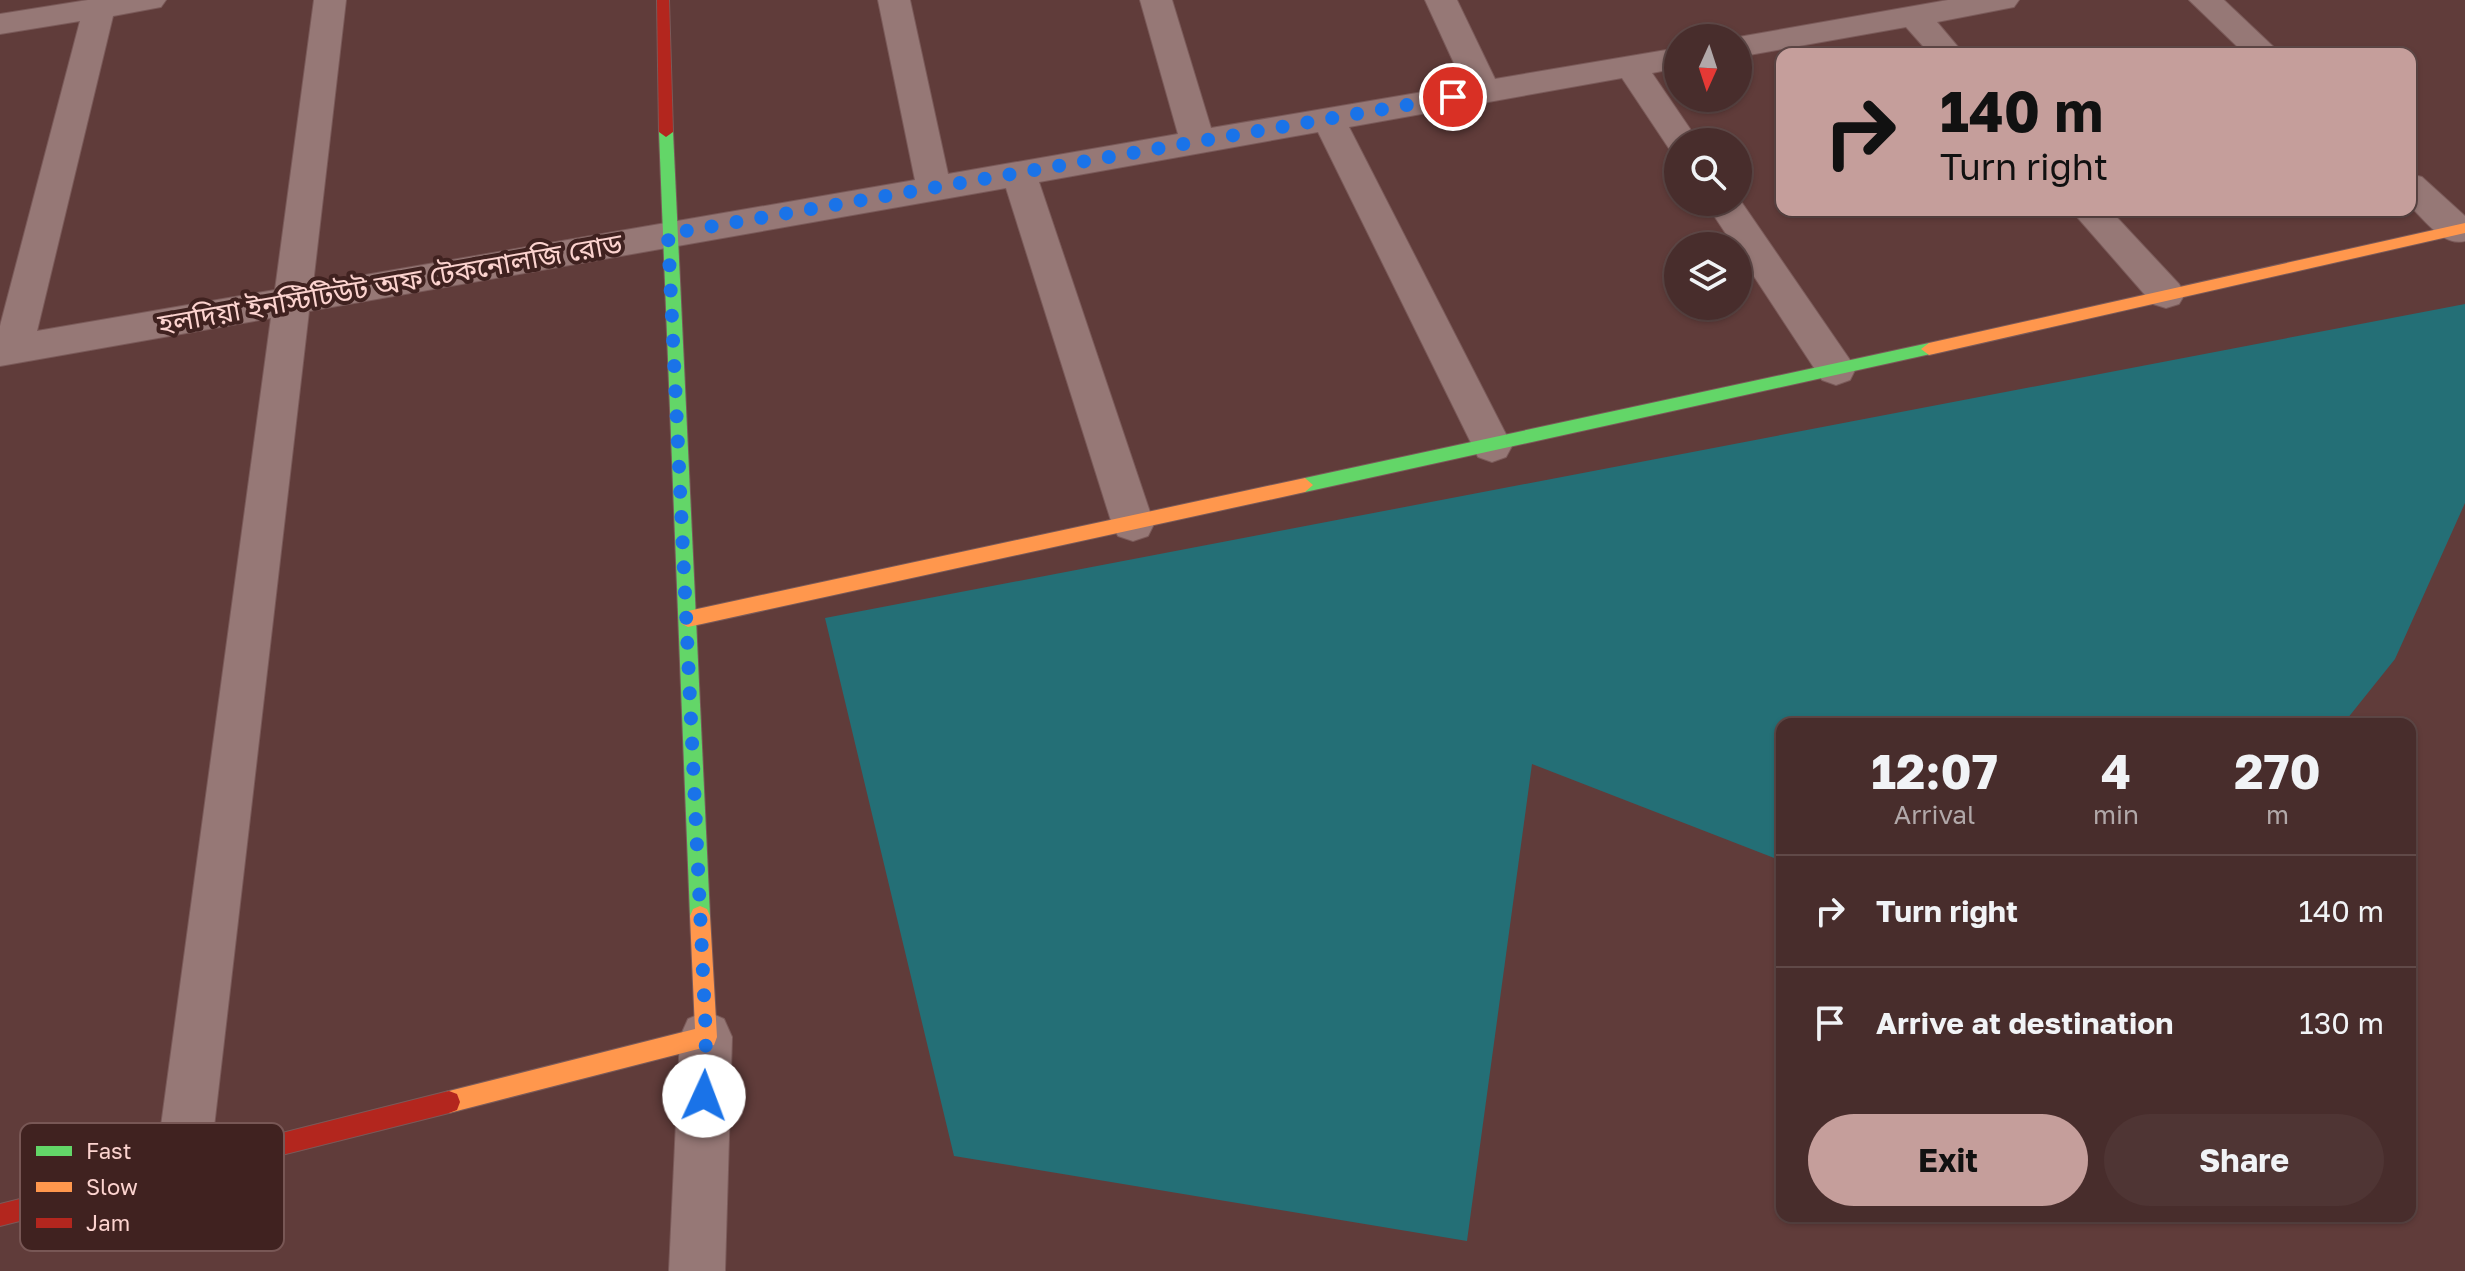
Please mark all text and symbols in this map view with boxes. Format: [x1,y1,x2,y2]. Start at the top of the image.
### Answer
north arrow [1664,24,1752,112]
map controls [1664,24,1752,320]
pin [1419,63,1487,131]
icon: arrive [1431,75,1475,119]
text: 140 m [1940,77,2103,144]
icon: right [1808,80,1912,184]
button: search [1664,128,1752,216]
text: Turn right [1940,145,2108,188]
street label: হলদিয়া ইনস্টিটিউট অফ টেকনোলজি রোড [154,226,626,340]
button: layers [1664,232,1752,320]
text: 12:07 [1871,742,1998,800]
text: 4 [2101,742,2131,800]
text: 270 [2234,742,2321,800]
text: Arrival [1894,799,1975,830]
text: min [2093,799,2139,830]
text: m [2266,799,2289,830]
icon: right [1808,889,1852,933]
text: Turn right [1876,893,2018,929]
text: 140 m [2299,893,2384,929]
icon: arrive [1808,1001,1852,1045]
text: Arrive at destination [1876,1005,2173,1041]
text: 130 m [2299,1005,2384,1041]
position arrow [662,1054,746,1138]
button: Exit [1808,1114,2088,1206]
button: Share [2104,1114,2384,1206]
legend [20,1123,284,1251]
text: Fast [86,1137,132,1164]
text: Slow [86,1173,138,1200]
text: Jam [86,1209,130,1236]

